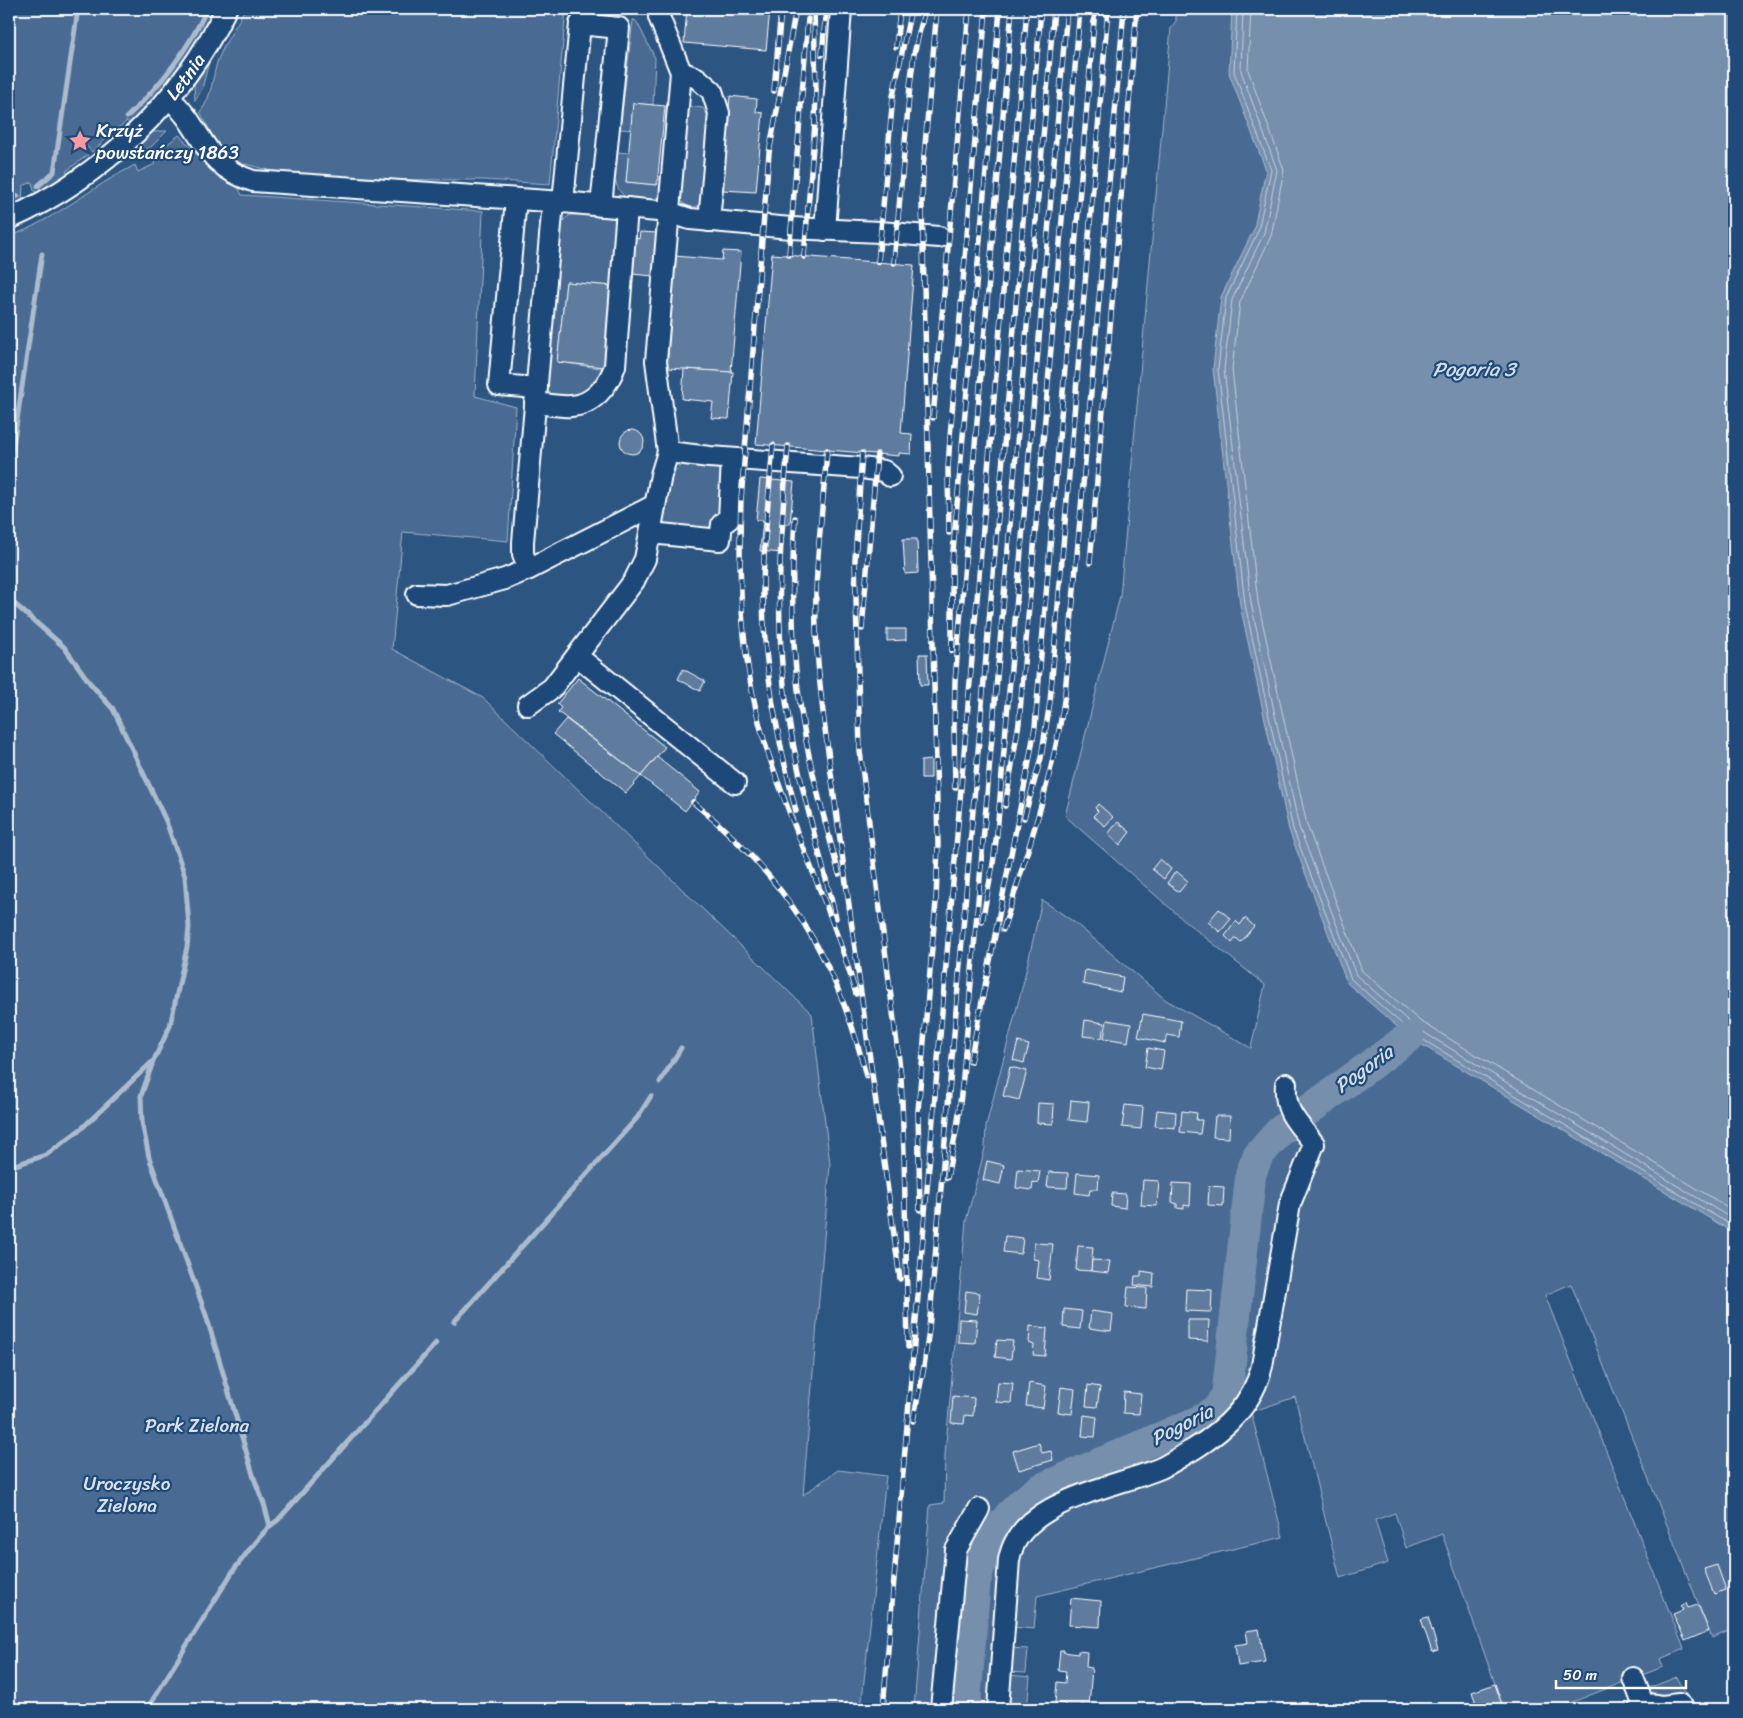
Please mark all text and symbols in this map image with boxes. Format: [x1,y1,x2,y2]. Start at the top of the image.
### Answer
street label: Letnia [156,46,214,107]
place label: Krzyż powstańczy 1863 [95,114,239,169]
place icon: Krzyż powstańczy 1863 [67,128,93,154]
water label: Pogoria 3 [1433,352,1518,387]
water label: Pogoria [1327,1034,1403,1103]
water label: Pogoria [1145,1393,1221,1456]
park label: Park Zielona [145,1409,250,1442]
park label: Uroczysko Zielona [84,1467,171,1522]
scale bar [1556,1658,1686,1690]
text: 50 m [1563,1662,1598,1688]

